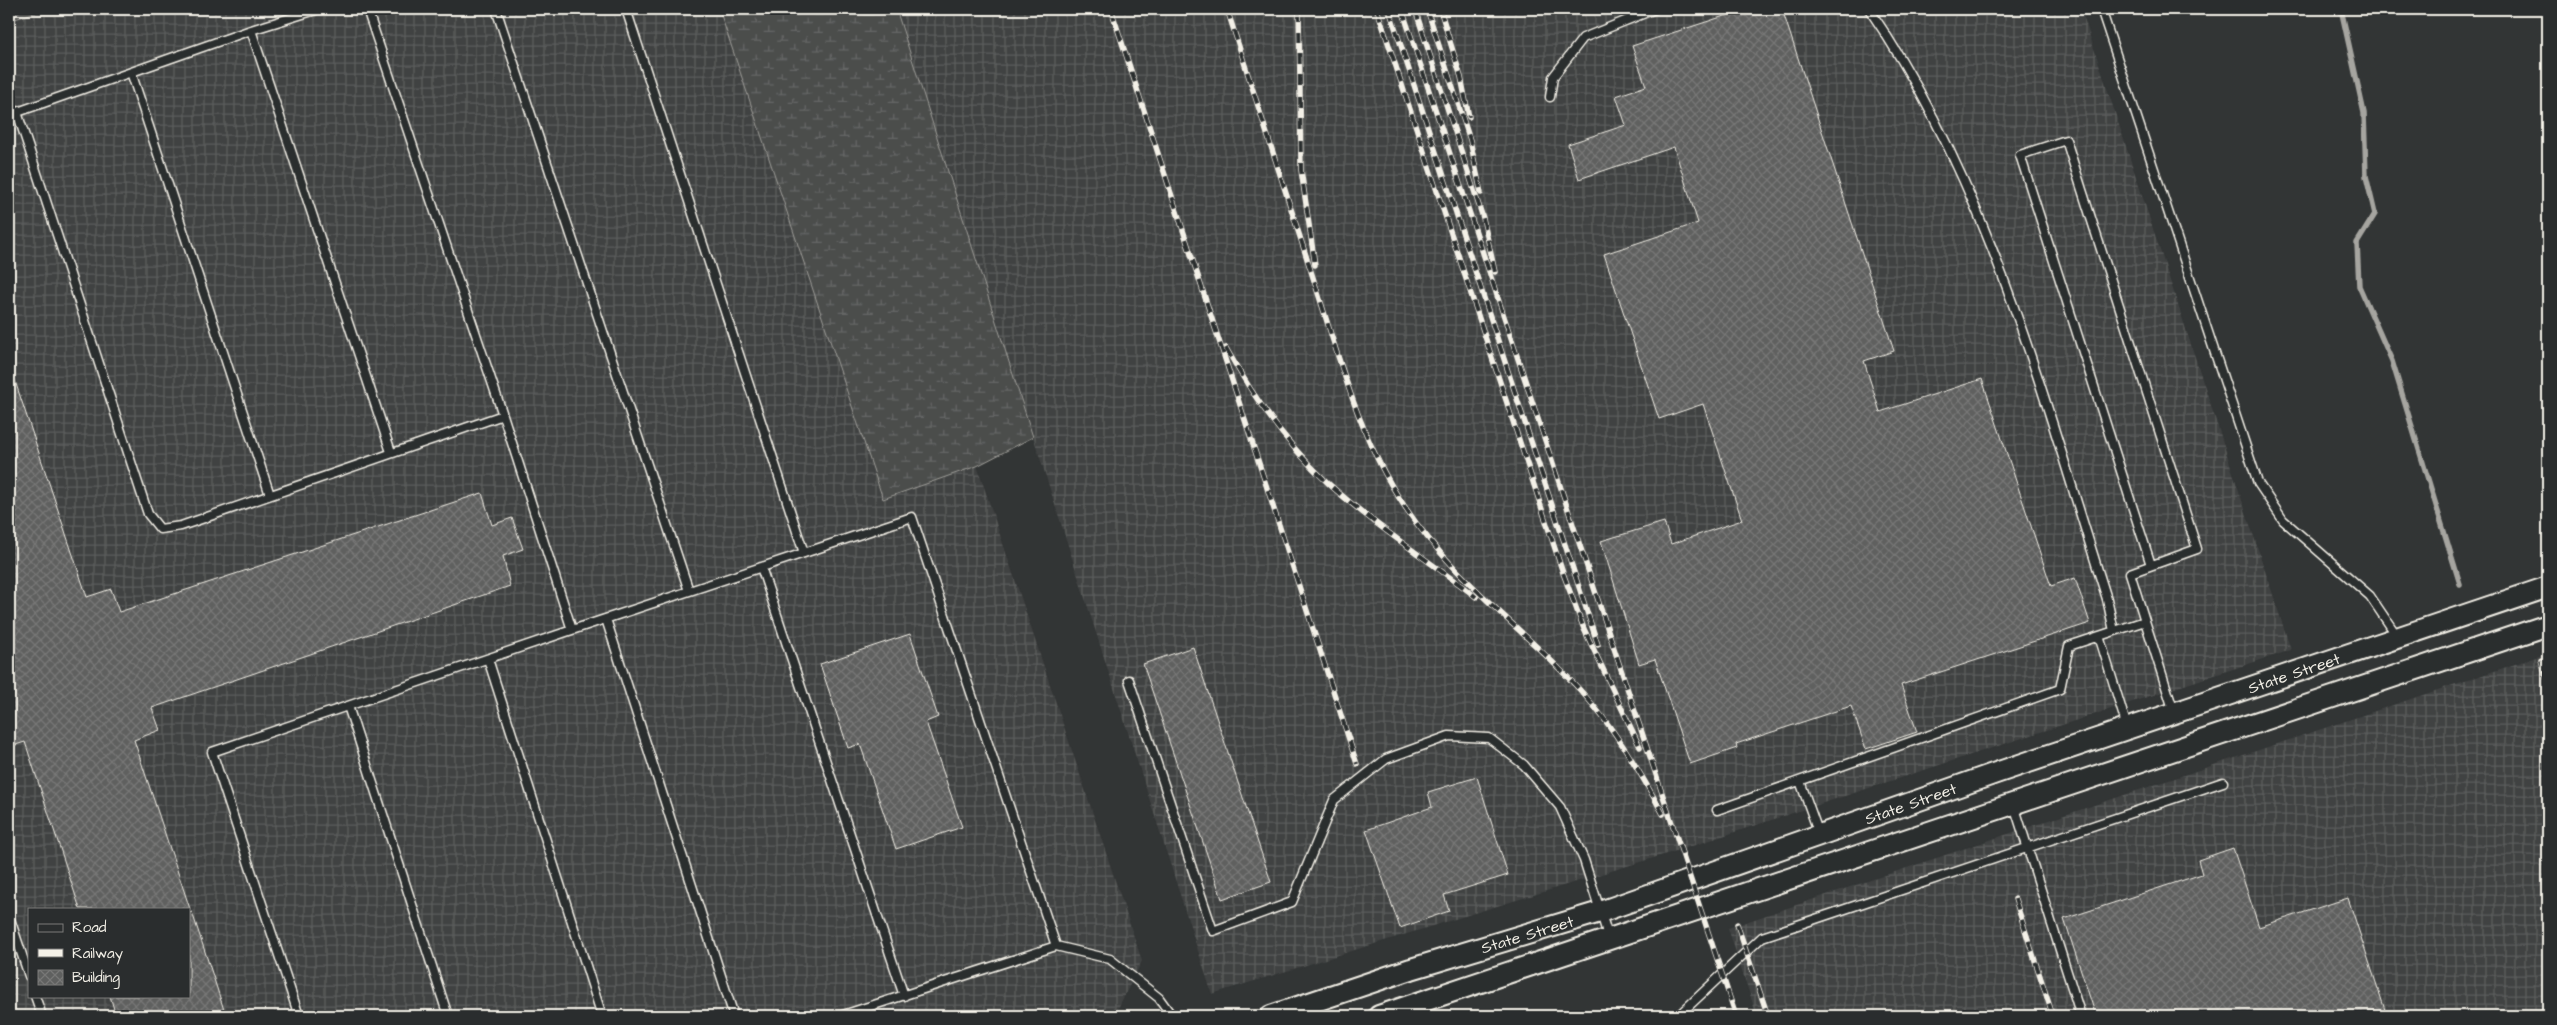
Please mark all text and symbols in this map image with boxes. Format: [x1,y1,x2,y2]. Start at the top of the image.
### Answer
street label: State Street [2245,648,2343,699]
street label: State Street [1862,778,1960,830]
legend [28,908,190,998]
street label: State Street [1478,910,1577,959]
text: Road [72,917,107,938]
text: Railway [72,943,123,965]
text: Building [72,967,120,989]

